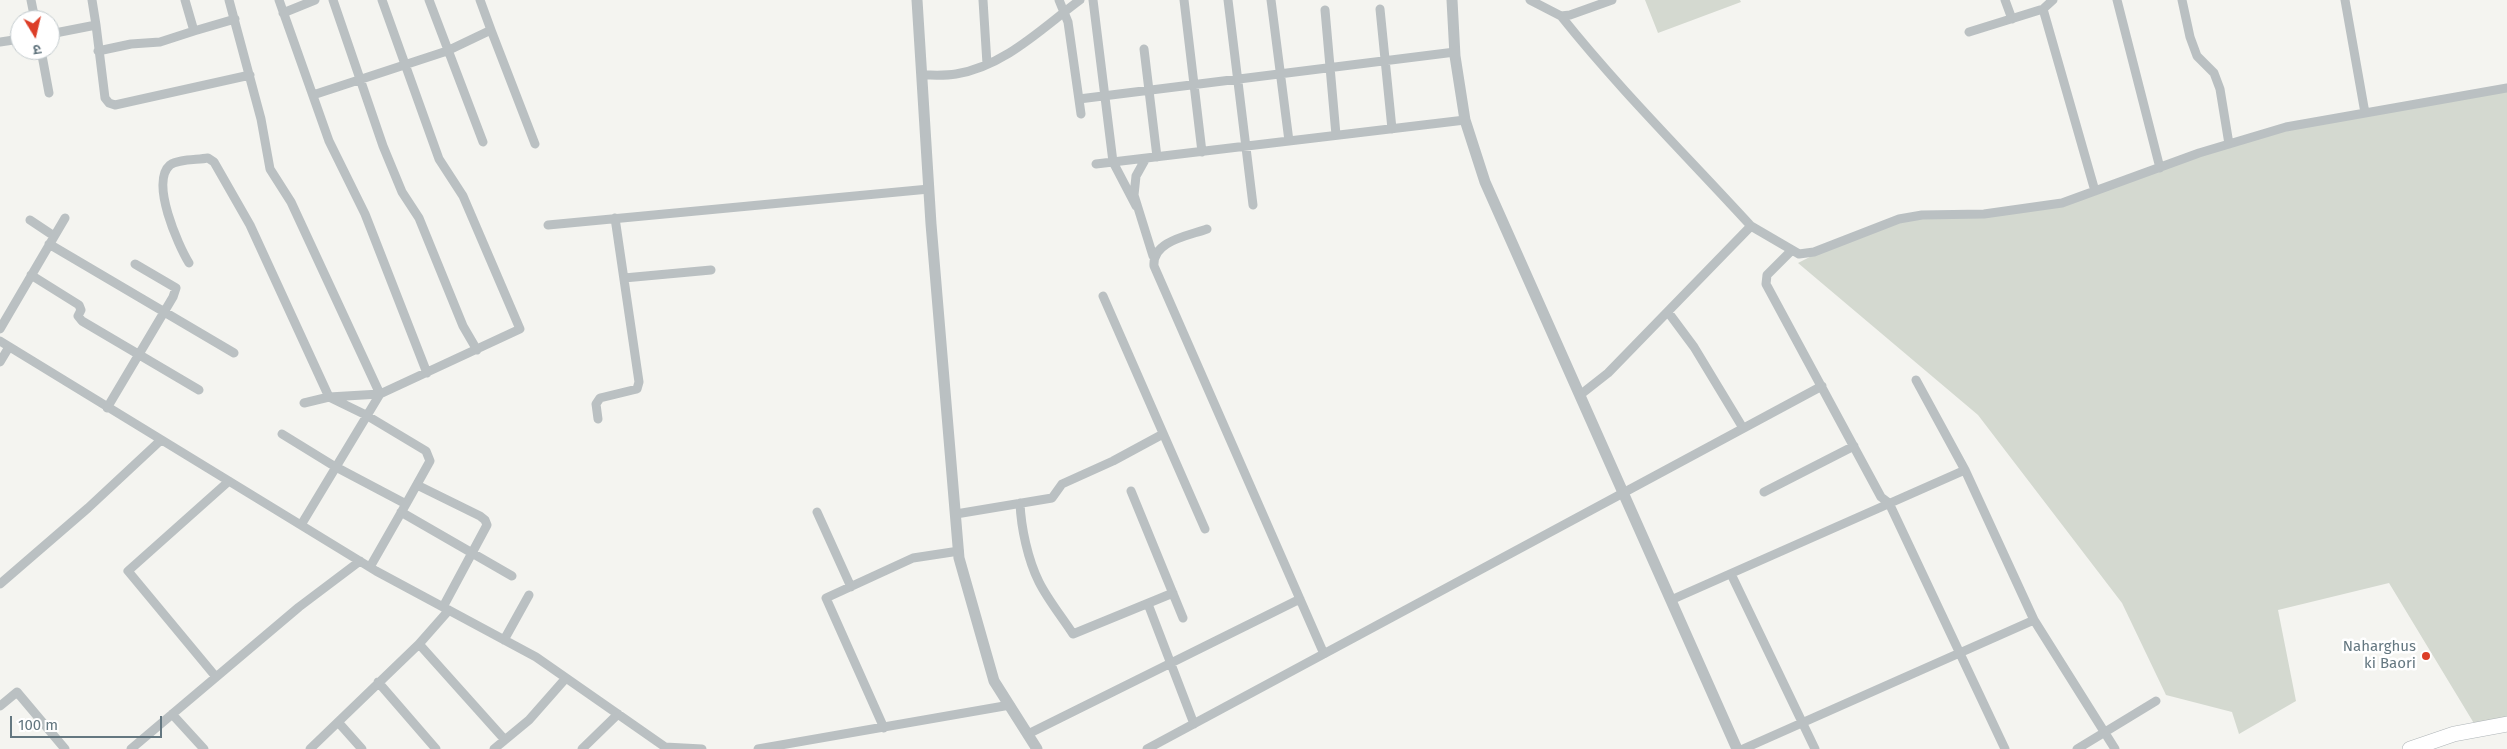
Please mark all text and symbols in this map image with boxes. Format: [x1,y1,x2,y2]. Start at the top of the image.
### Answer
north arrow [10,10,60,60]
text: उ [32,40,43,58]
place label: Naharghus ki Baori [2343,638,2416,673]
marker: Naharghus ki Baori [2420,650,2432,662]
scale bar [12,706,165,738]
text: 100 m [18,716,58,734]

